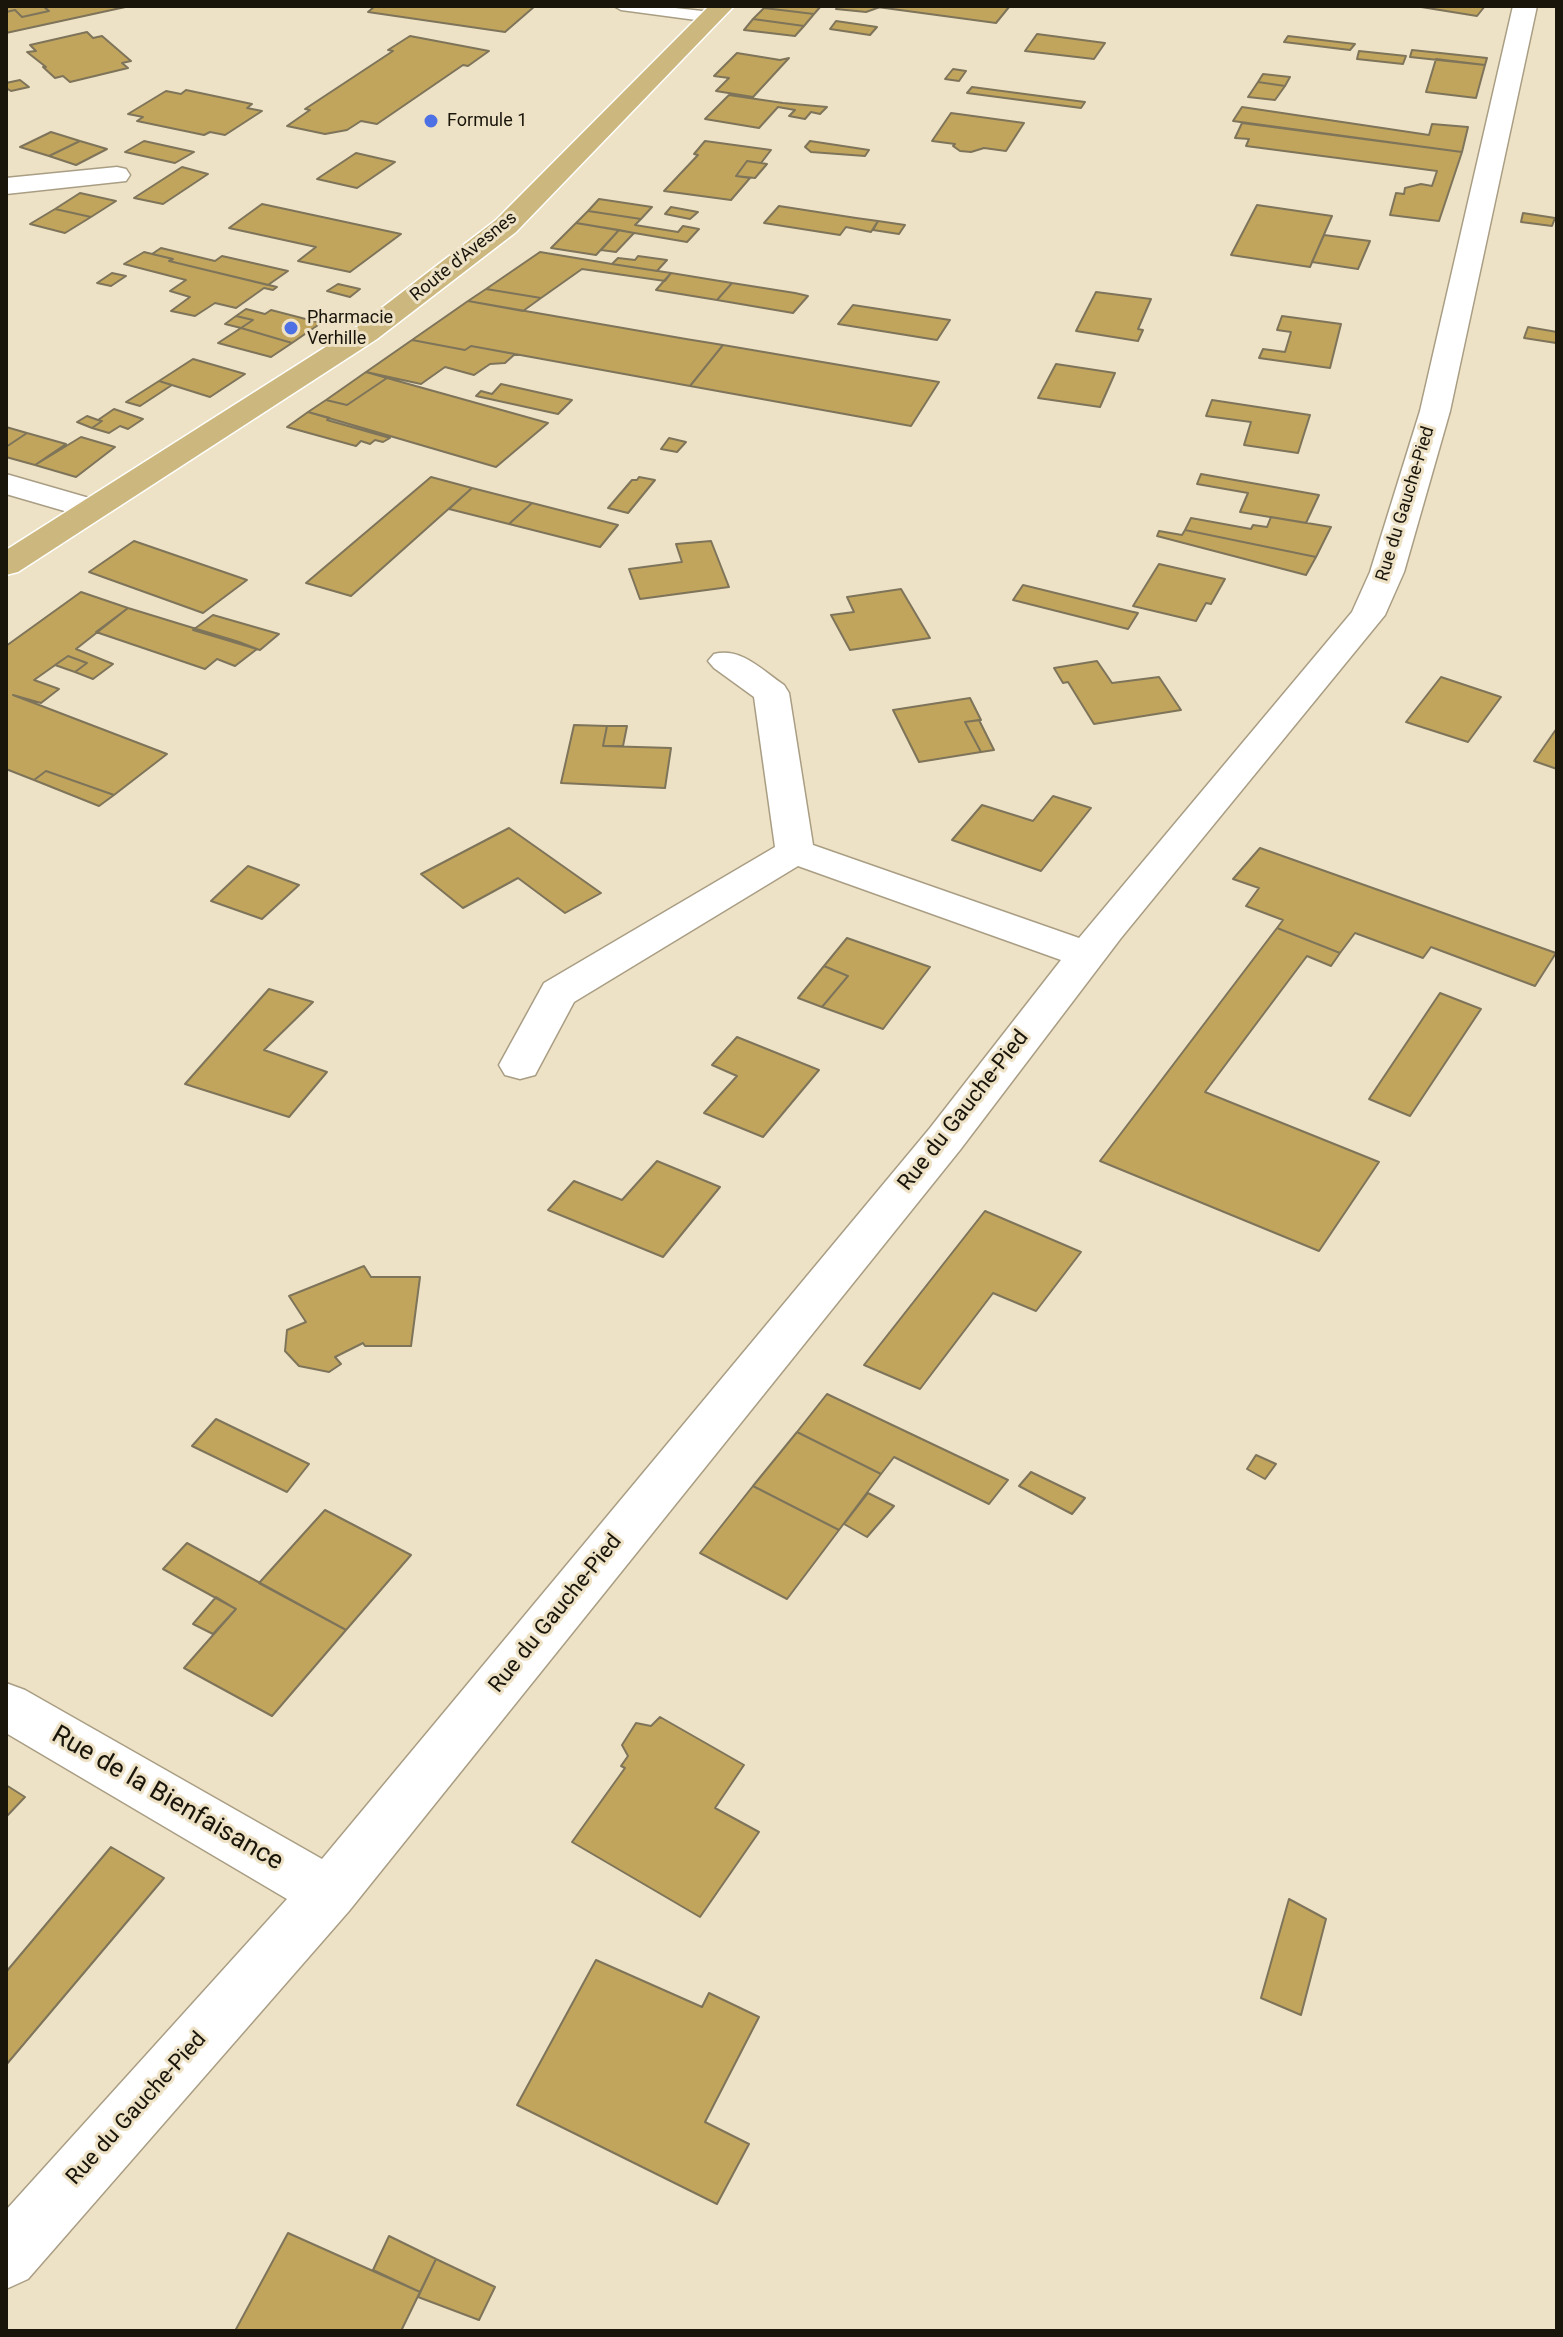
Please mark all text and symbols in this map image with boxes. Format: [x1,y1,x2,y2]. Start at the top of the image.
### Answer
place label: Formule 1 [447,110,527,132]
marker: Formule 1 [422,112,440,130]
street label: Route d'Avesnes [406,207,522,307]
place label: Pharmacie Verhille [307,307,393,350]
marker: Pharmacie Verhille [282,319,300,337]
street label: Rue du Gauche-Pied [1372,424,1440,584]
street label: Rue du Gauche-Pied [893,1025,1035,1197]
street label: Rue du Gauche-Pied [484,1529,628,1699]
street label: Rue de la Bienfaisance [46,1720,288,1878]
street label: Rue du Gauche-Pied [61,2027,213,2191]

